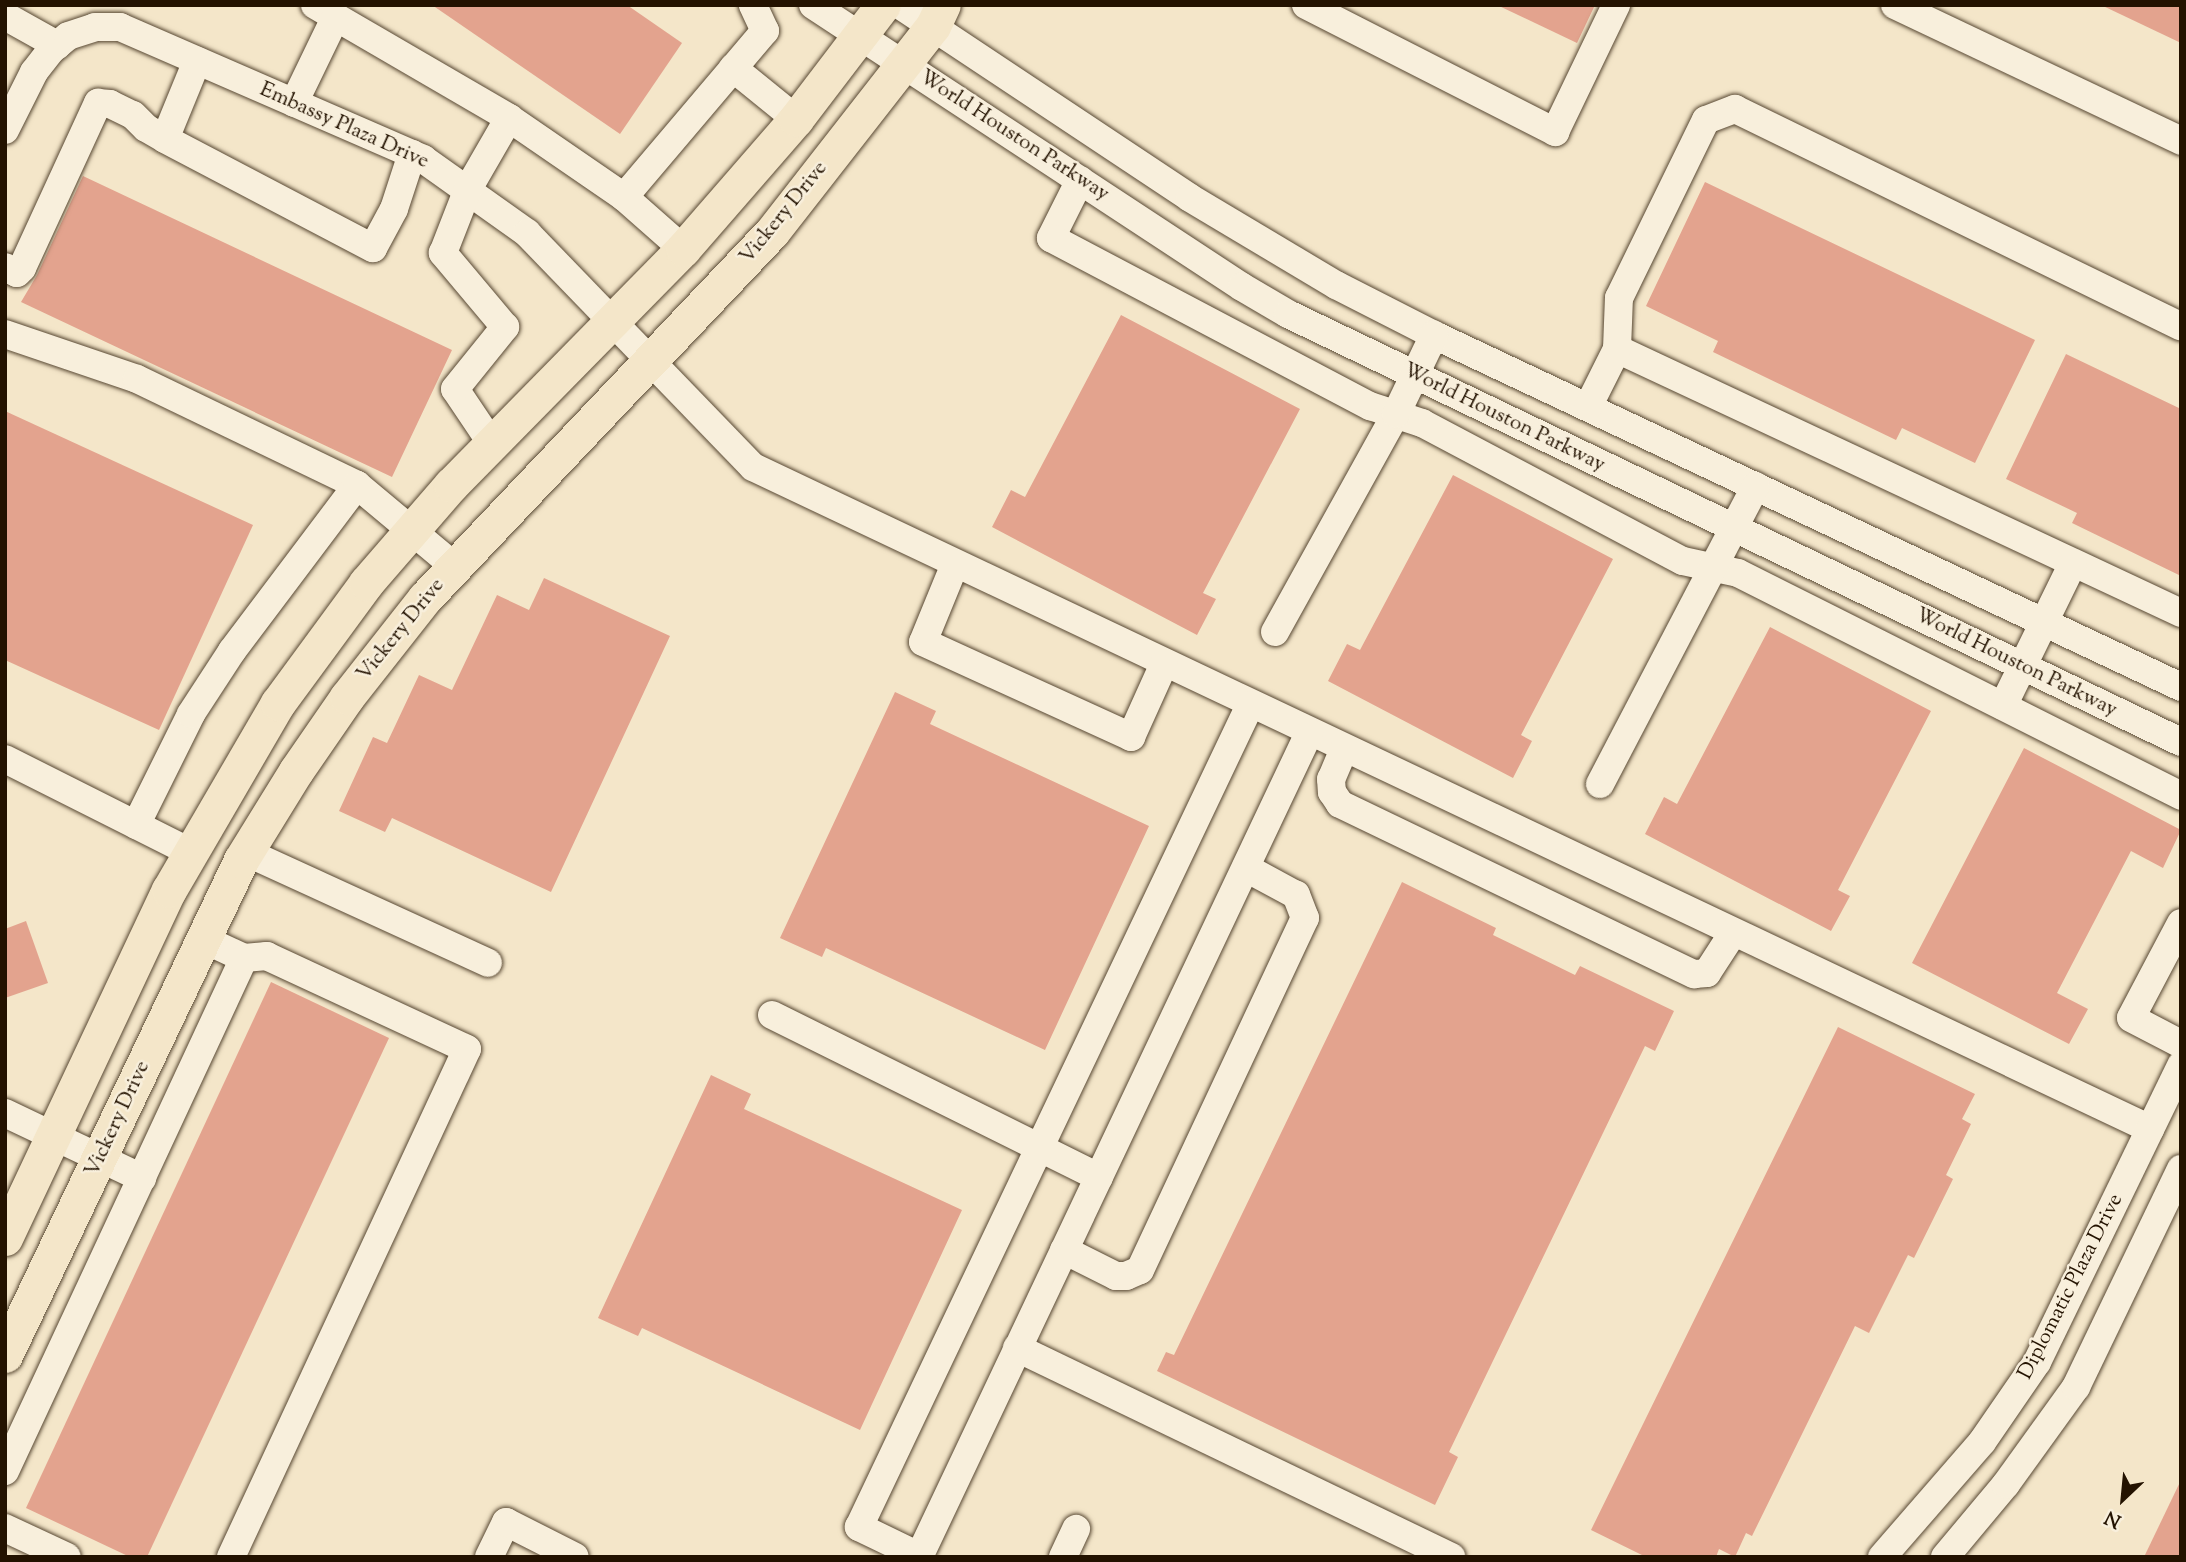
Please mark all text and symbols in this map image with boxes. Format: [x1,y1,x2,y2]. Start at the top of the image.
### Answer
street label: World Houston Parkway [914,65,1114,207]
street label: Embassy Plaza Drive [256,77,432,175]
street label: Vickery Drive [735,156,833,270]
street label: World Houston Parkway [1399,358,1609,478]
street label: Vickery Drive [352,573,450,687]
street label: World Houston Parkway [1911,603,2121,723]
street label: Vickery Drive [80,1057,156,1181]
street label: Diplomatic Plaza Drive [2013,1190,2129,1384]
north arrow [2088,1464,2158,1534]
text: N [2101,1503,2126,1534]

